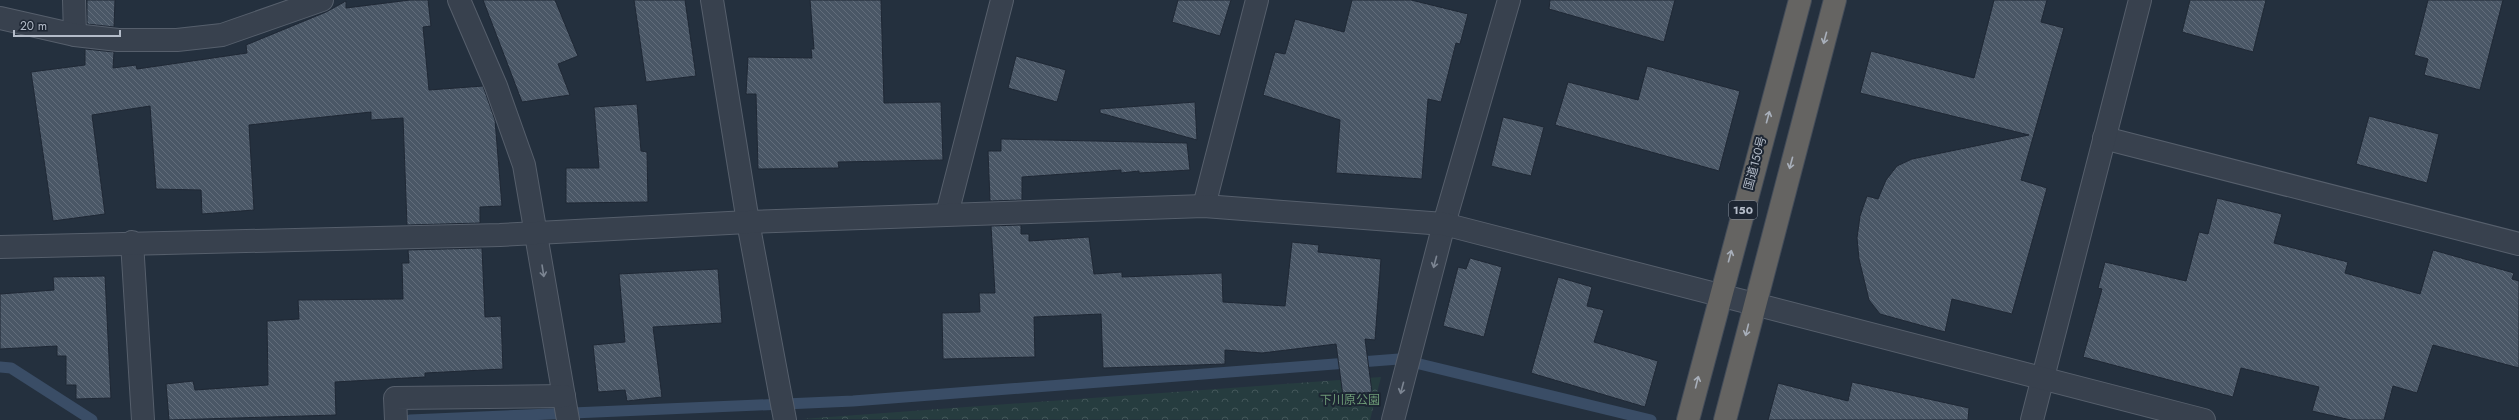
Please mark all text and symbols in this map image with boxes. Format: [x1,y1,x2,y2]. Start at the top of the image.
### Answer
scale bar [14,12,120,38]
text: 20 m [20,17,47,35]
one-way arrow [1821,31,1828,44]
one-way arrow [1765,111,1772,124]
street label: 国道150号 [1739,134,1771,192]
one-way arrow [1787,157,1795,170]
road number: 150 [1729,201,1757,219]
one-way arrow [1727,250,1734,263]
one-way arrow [1430,255,1438,268]
one-way arrow [539,264,547,277]
one-way arrow [1743,323,1751,336]
one-way arrow [1694,376,1701,389]
one-way arrow [1398,381,1405,394]
park label: 下川原公園 [1320,391,1380,409]

